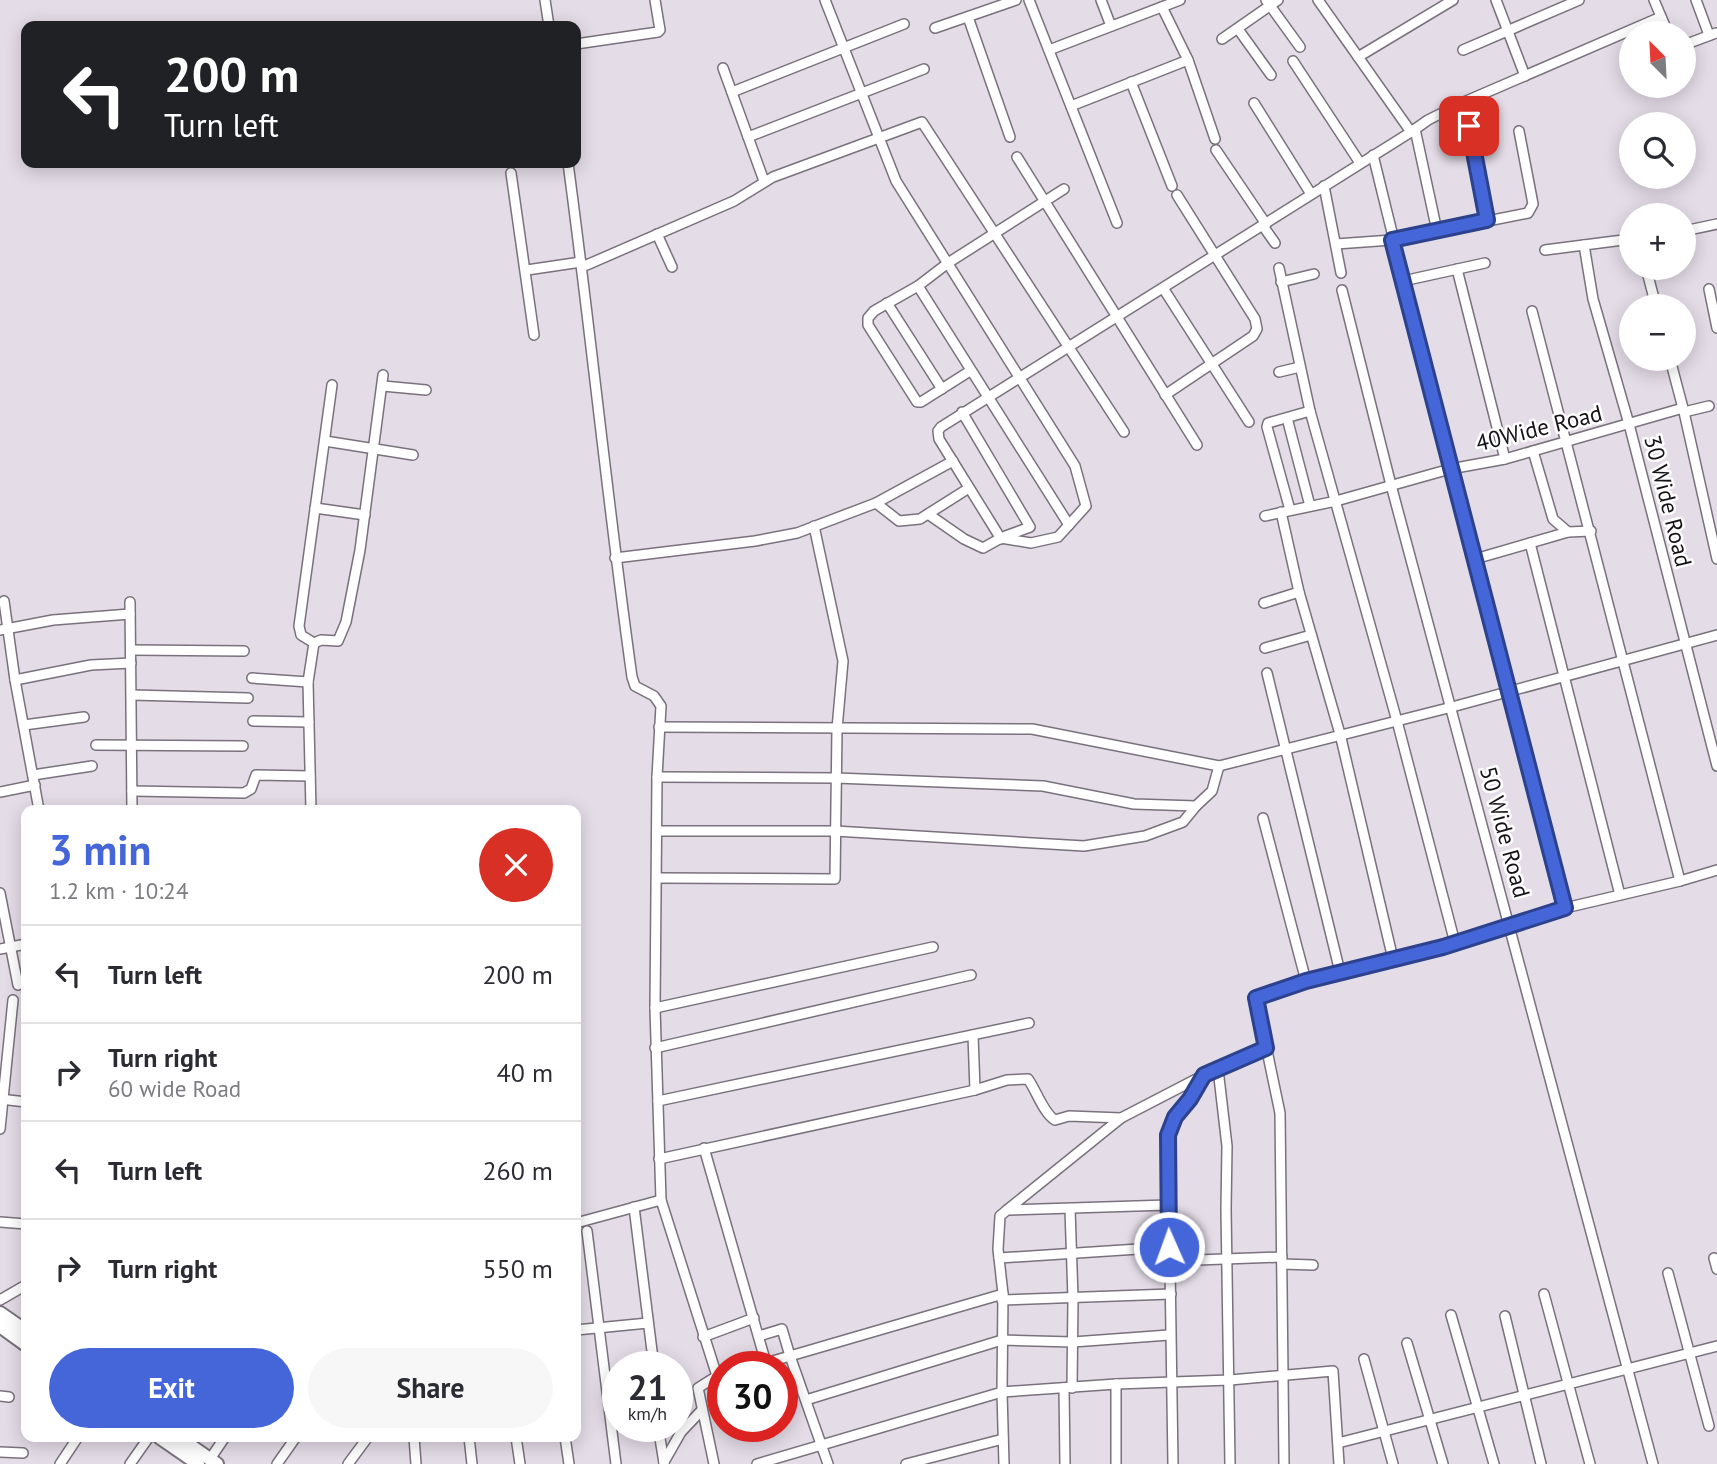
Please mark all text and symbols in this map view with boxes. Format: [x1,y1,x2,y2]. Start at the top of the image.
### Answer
north arrow [1619,21,1696,98]
map controls [1619,21,1696,371]
text: 200 m [164,42,299,106]
icon: left [49,49,140,140]
pin [1439,96,1499,156]
text: Turn left [164,104,279,146]
icon: arrive [1450,107,1488,145]
button: search [1619,112,1696,189]
button: + [1619,203,1696,280]
button: − [1619,294,1696,371]
street label: 40Wide Road [1473,398,1605,457]
street label: 30 Wide Road [1638,432,1699,570]
street label: 50 Wide Road [1474,763,1537,901]
text: 3 min [49,822,151,877]
button: close [479,828,553,902]
text: 1.2 km · 10:24 [49,876,188,905]
icon: left [49,955,87,993]
text: Turn left [108,958,202,991]
text: 200 m [482,958,553,991]
text: Turn right [108,1041,217,1074]
icon: right [49,1053,87,1091]
text: 40 m [497,1056,553,1089]
text: 60 wide Road [108,1074,241,1103]
icon: left [49,1151,87,1189]
text: Turn left [108,1154,202,1187]
text: 260 m [482,1154,553,1187]
position arrow [1132,1210,1206,1284]
icon: right [49,1249,87,1287]
text: Turn right [108,1252,217,1285]
text: 550 m [482,1252,553,1285]
button: Exit [49,1348,294,1428]
button: Share [308,1348,553,1428]
speed limit sign: 30 [707,1351,798,1442]
text: 21 [628,1364,667,1410]
text: km/h [628,1402,667,1425]

